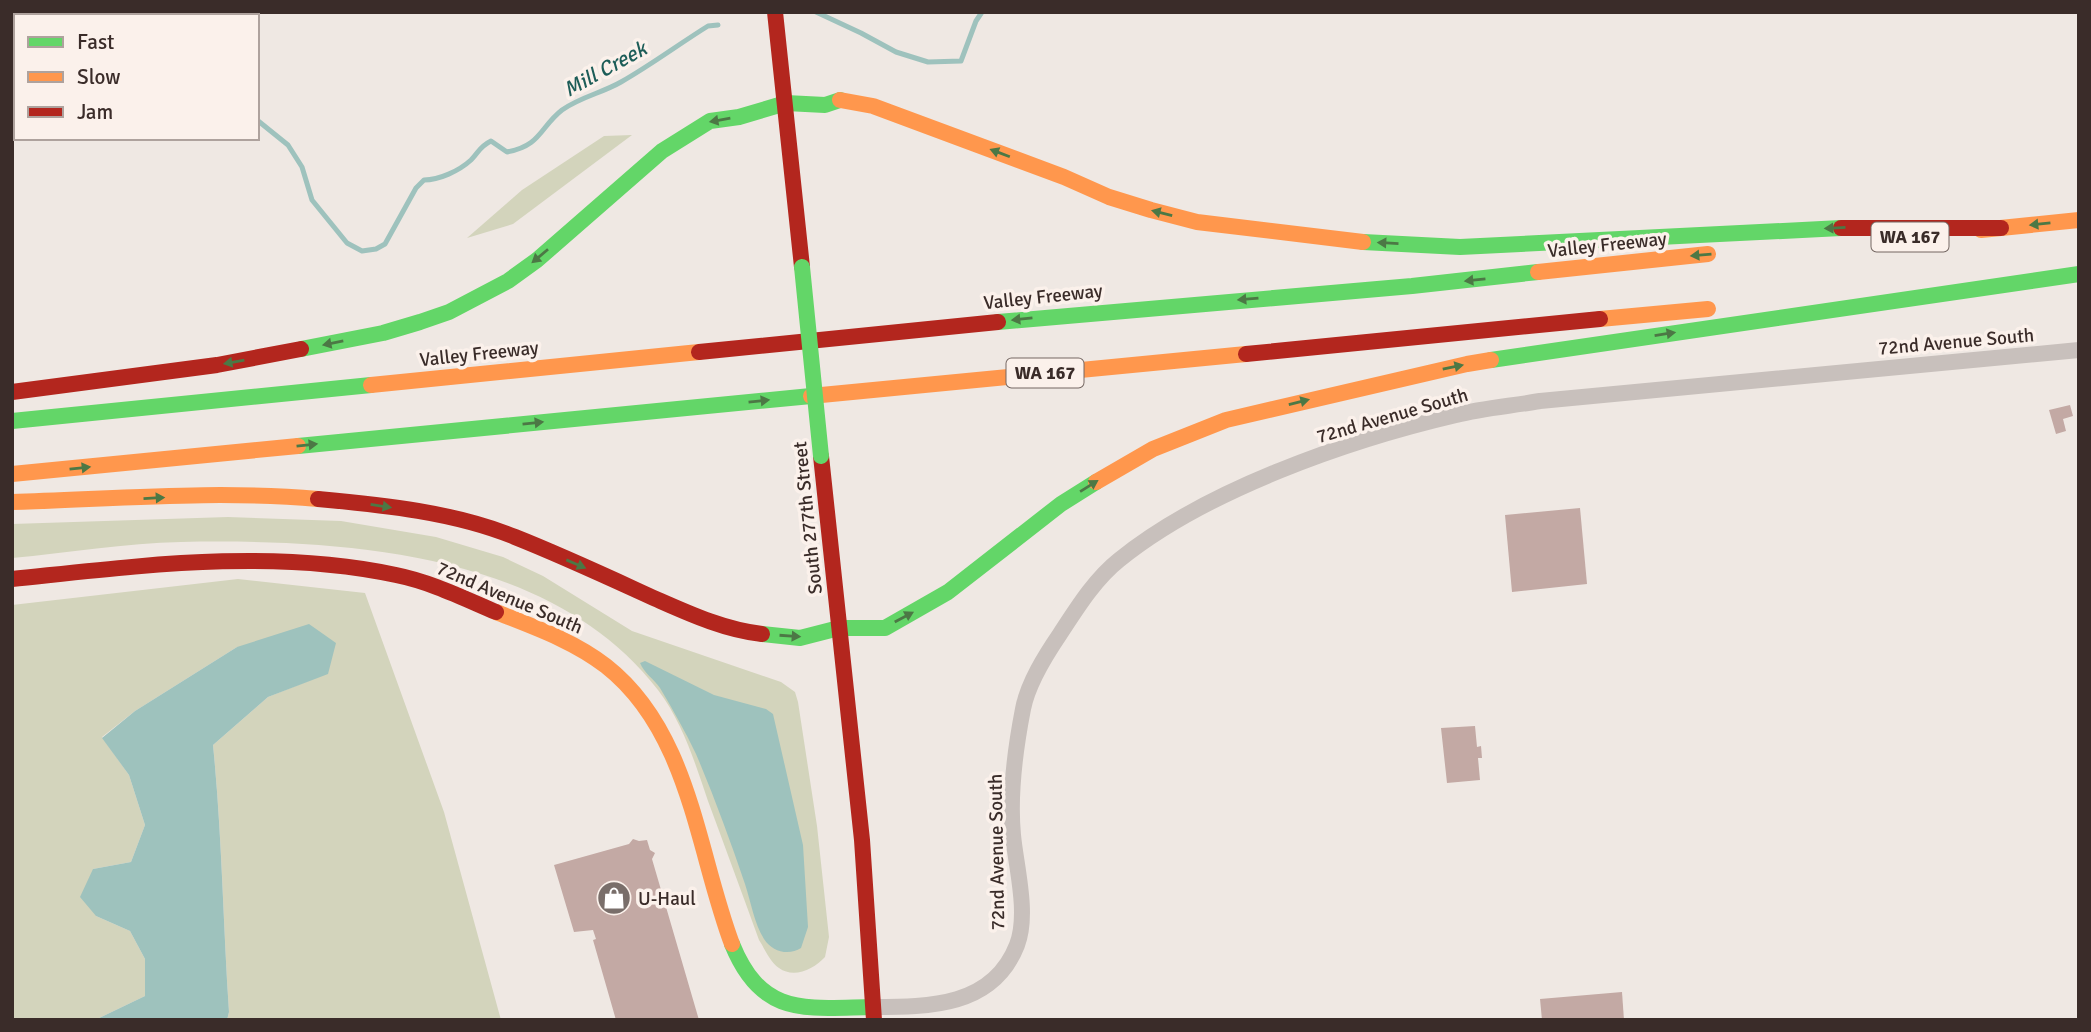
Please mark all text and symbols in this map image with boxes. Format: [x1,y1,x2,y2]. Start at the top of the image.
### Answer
legend [14,14,259,140]
text: Fast [77,29,114,55]
water label: Mill Creek [559,34,653,102]
text: Slow [77,64,121,90]
text: Jam [77,99,113,125]
one-way arrow [709,115,731,126]
one-way arrow [989,147,1010,158]
one-way arrow [1152,208,1173,218]
one-way arrow [2029,219,2051,230]
road number: WA 167 [1871,222,1948,251]
one-way arrow [1824,223,1846,234]
street label: Valley Freeway [1546,227,1668,263]
one-way arrow [1376,237,1398,248]
one-way arrow [532,248,549,263]
one-way arrow [1690,250,1712,261]
one-way arrow [1464,274,1486,285]
street label: Valley Freeway [982,279,1104,315]
one-way arrow [1237,294,1259,305]
one-way arrow [1011,314,1033,325]
street label: 72nd Avenue South [1877,323,2035,361]
one-way arrow [1654,328,1676,339]
street label: Valley Freeway [418,336,540,372]
one-way arrow [322,338,344,349]
one-way arrow [223,356,245,367]
road number: WA 167 [1006,358,1084,388]
one-way arrow [1442,361,1464,372]
street label: 72nd Avenue South [1314,383,1471,449]
one-way arrow [749,395,771,406]
one-way arrow [1288,396,1310,407]
one-way arrow [522,417,544,428]
one-way arrow [296,440,318,451]
street label: South 277th Street [788,440,828,595]
one-way arrow [69,462,91,473]
one-way arrow [1079,480,1099,493]
one-way arrow [143,492,165,503]
one-way arrow [370,501,392,512]
street label: 72nd Avenue South [433,556,586,640]
one-way arrow [566,558,587,569]
one-way arrow [894,611,913,623]
one-way arrow [779,631,801,642]
street label: 72nd Avenue South [984,773,1010,930]
shop icon: U-Haul [595,879,633,917]
place label: U-Haul [638,887,696,911]

